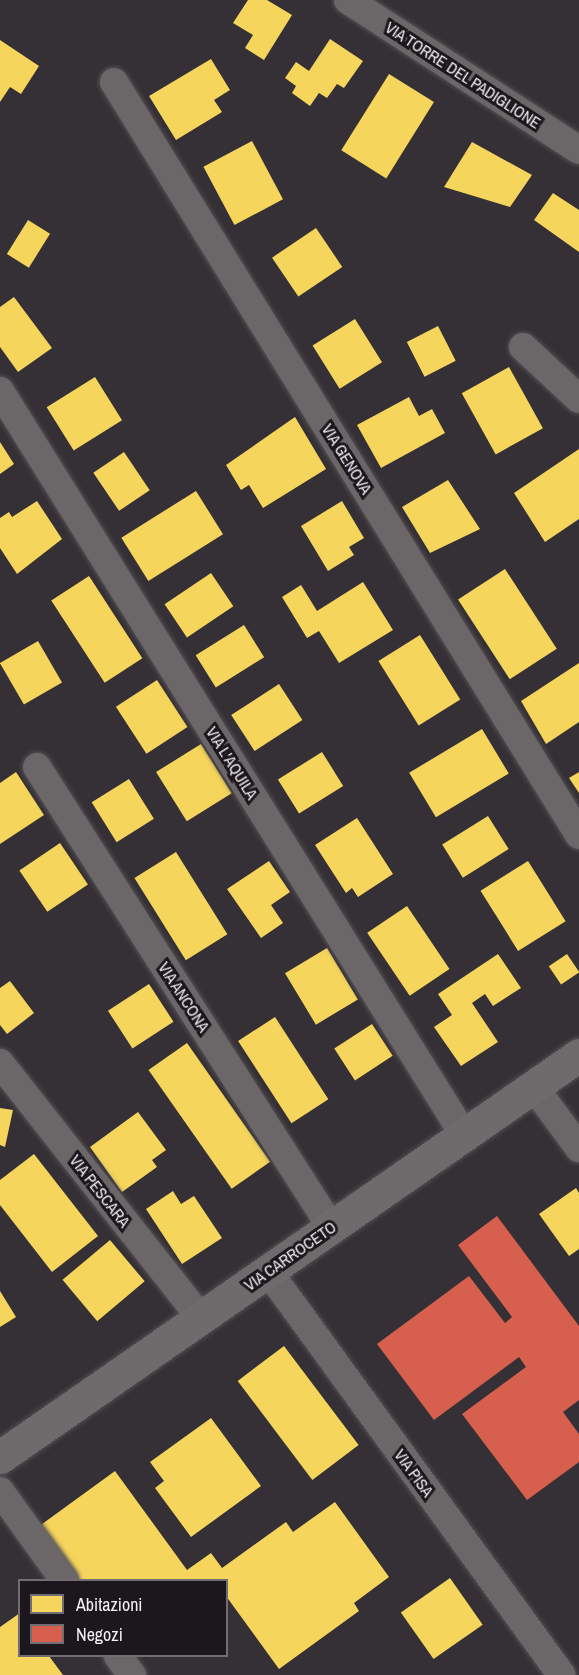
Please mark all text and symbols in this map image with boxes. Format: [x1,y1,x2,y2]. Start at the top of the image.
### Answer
street label: VIA TORRE DEL PADIGLIONE [381,17,545,133]
street label: VIA GENOVA [318,420,376,498]
street label: VIA L'AQUILA [202,723,262,803]
street label: VIA ANCONA [154,958,214,1036]
street label: VIA PESCARA [65,1151,135,1231]
street label: VIA CARROCETO [240,1217,340,1295]
street label: VIA PISA [390,1445,438,1501]
legend [18,1579,228,1657]
text: Abitazioni [76,1592,142,1617]
text: Negozi [76,1622,123,1647]

